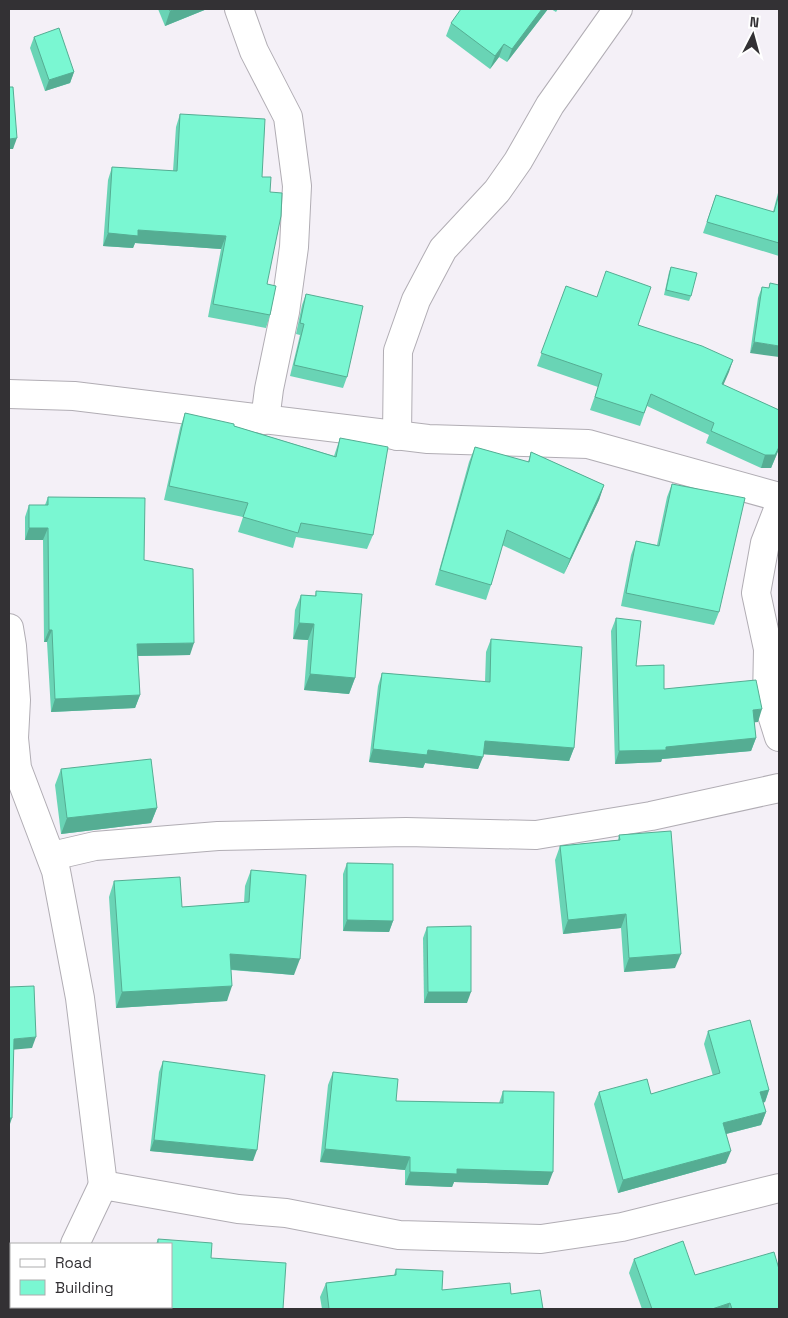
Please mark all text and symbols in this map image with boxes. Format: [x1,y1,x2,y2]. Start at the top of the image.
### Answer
north arrow [728,10,778,60]
text: N [749,13,760,32]
legend [10,1243,172,1308]
text: Road [55,1253,92,1272]
text: Building [55,1278,114,1297]

